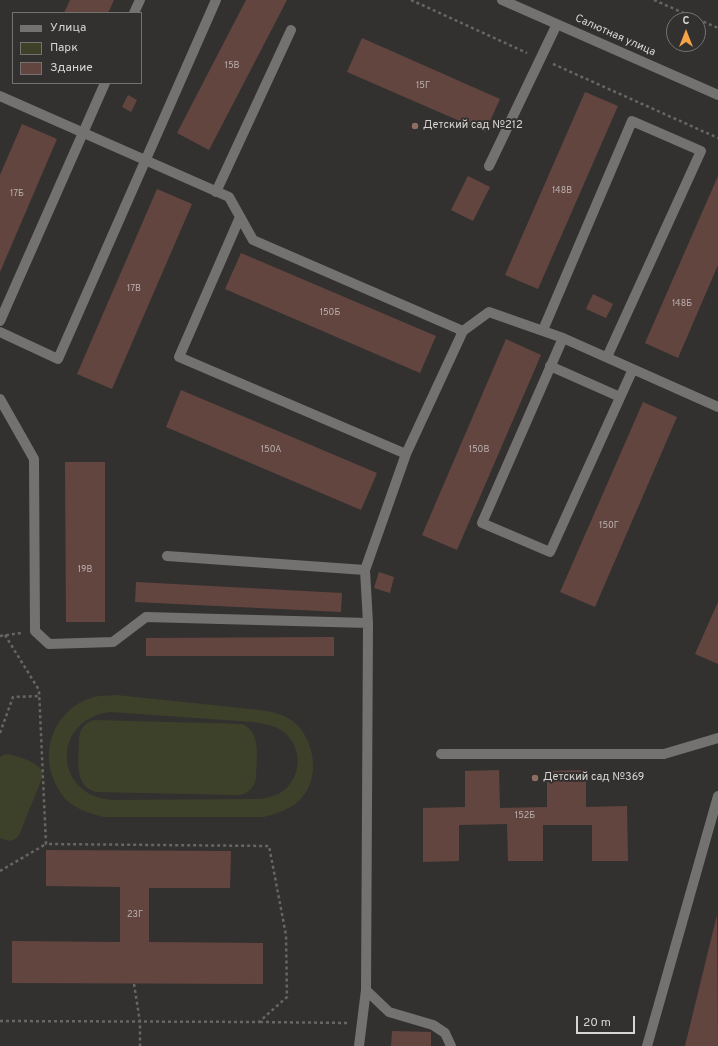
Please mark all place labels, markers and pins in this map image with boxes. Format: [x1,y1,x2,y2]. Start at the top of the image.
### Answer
place label: Детский сад №212 [423,119,523,133]
marker: Детский сад №212 [410,121,420,131]
place label: Детский сад №369 [543,771,644,785]
marker: Детский сад №369 [530,773,540,783]

